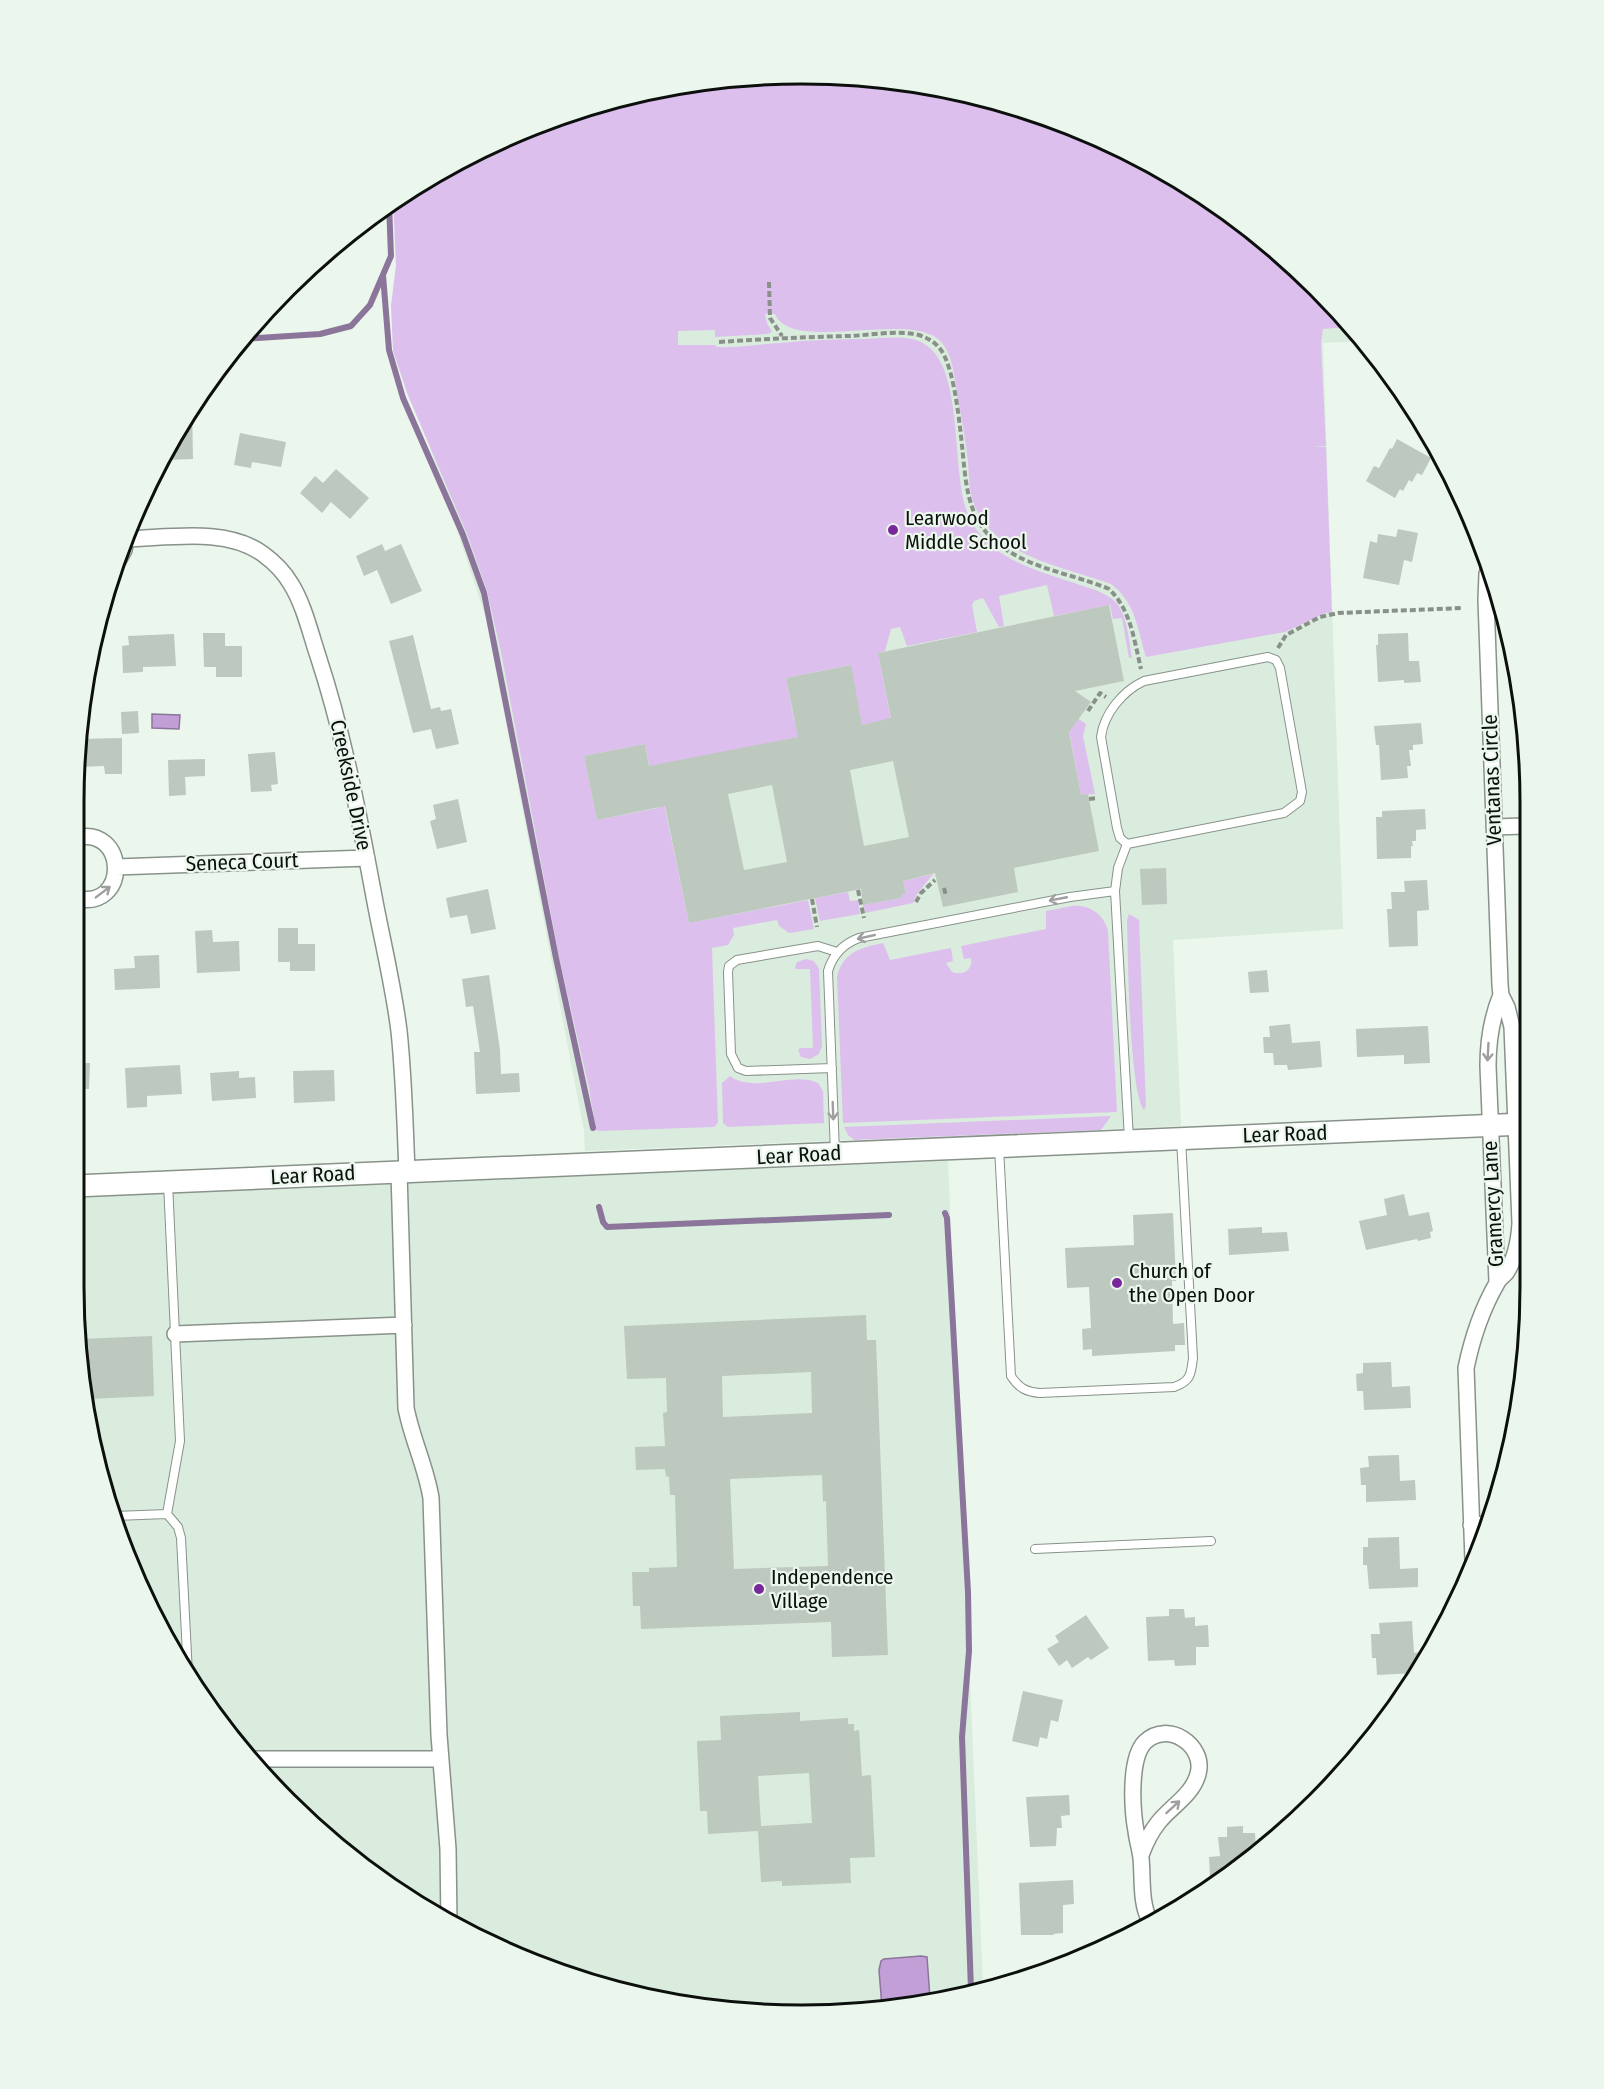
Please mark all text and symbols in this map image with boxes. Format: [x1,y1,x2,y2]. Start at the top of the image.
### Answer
place label: Learwood Middle School [905,505,1027,555]
marker: Learwood Middle School [886,523,900,537]
street label: Ventanas Circle [1477,714,1507,846]
street label: Creekside Drive [324,717,378,853]
street label: Seneca Court [185,847,299,877]
one-way arrow [94,886,110,898]
one-way arrow [1048,894,1068,905]
one-way arrow [857,932,876,943]
one-way arrow [1483,1041,1494,1061]
one-way arrow [828,1101,839,1121]
street label: Lear Road [1242,1120,1328,1148]
street label: Lear Road [756,1140,842,1170]
street label: Gramercy Lane [1477,1140,1509,1268]
street label: Lear Road [270,1160,356,1190]
place label: Church of the Open Door [1129,1258,1255,1308]
marker: Church of the Open Door [1110,1276,1124,1290]
place label: Independence Village [771,1564,893,1614]
marker: Independence Village [752,1582,766,1596]
one-way arrow [1165,1800,1180,1814]

